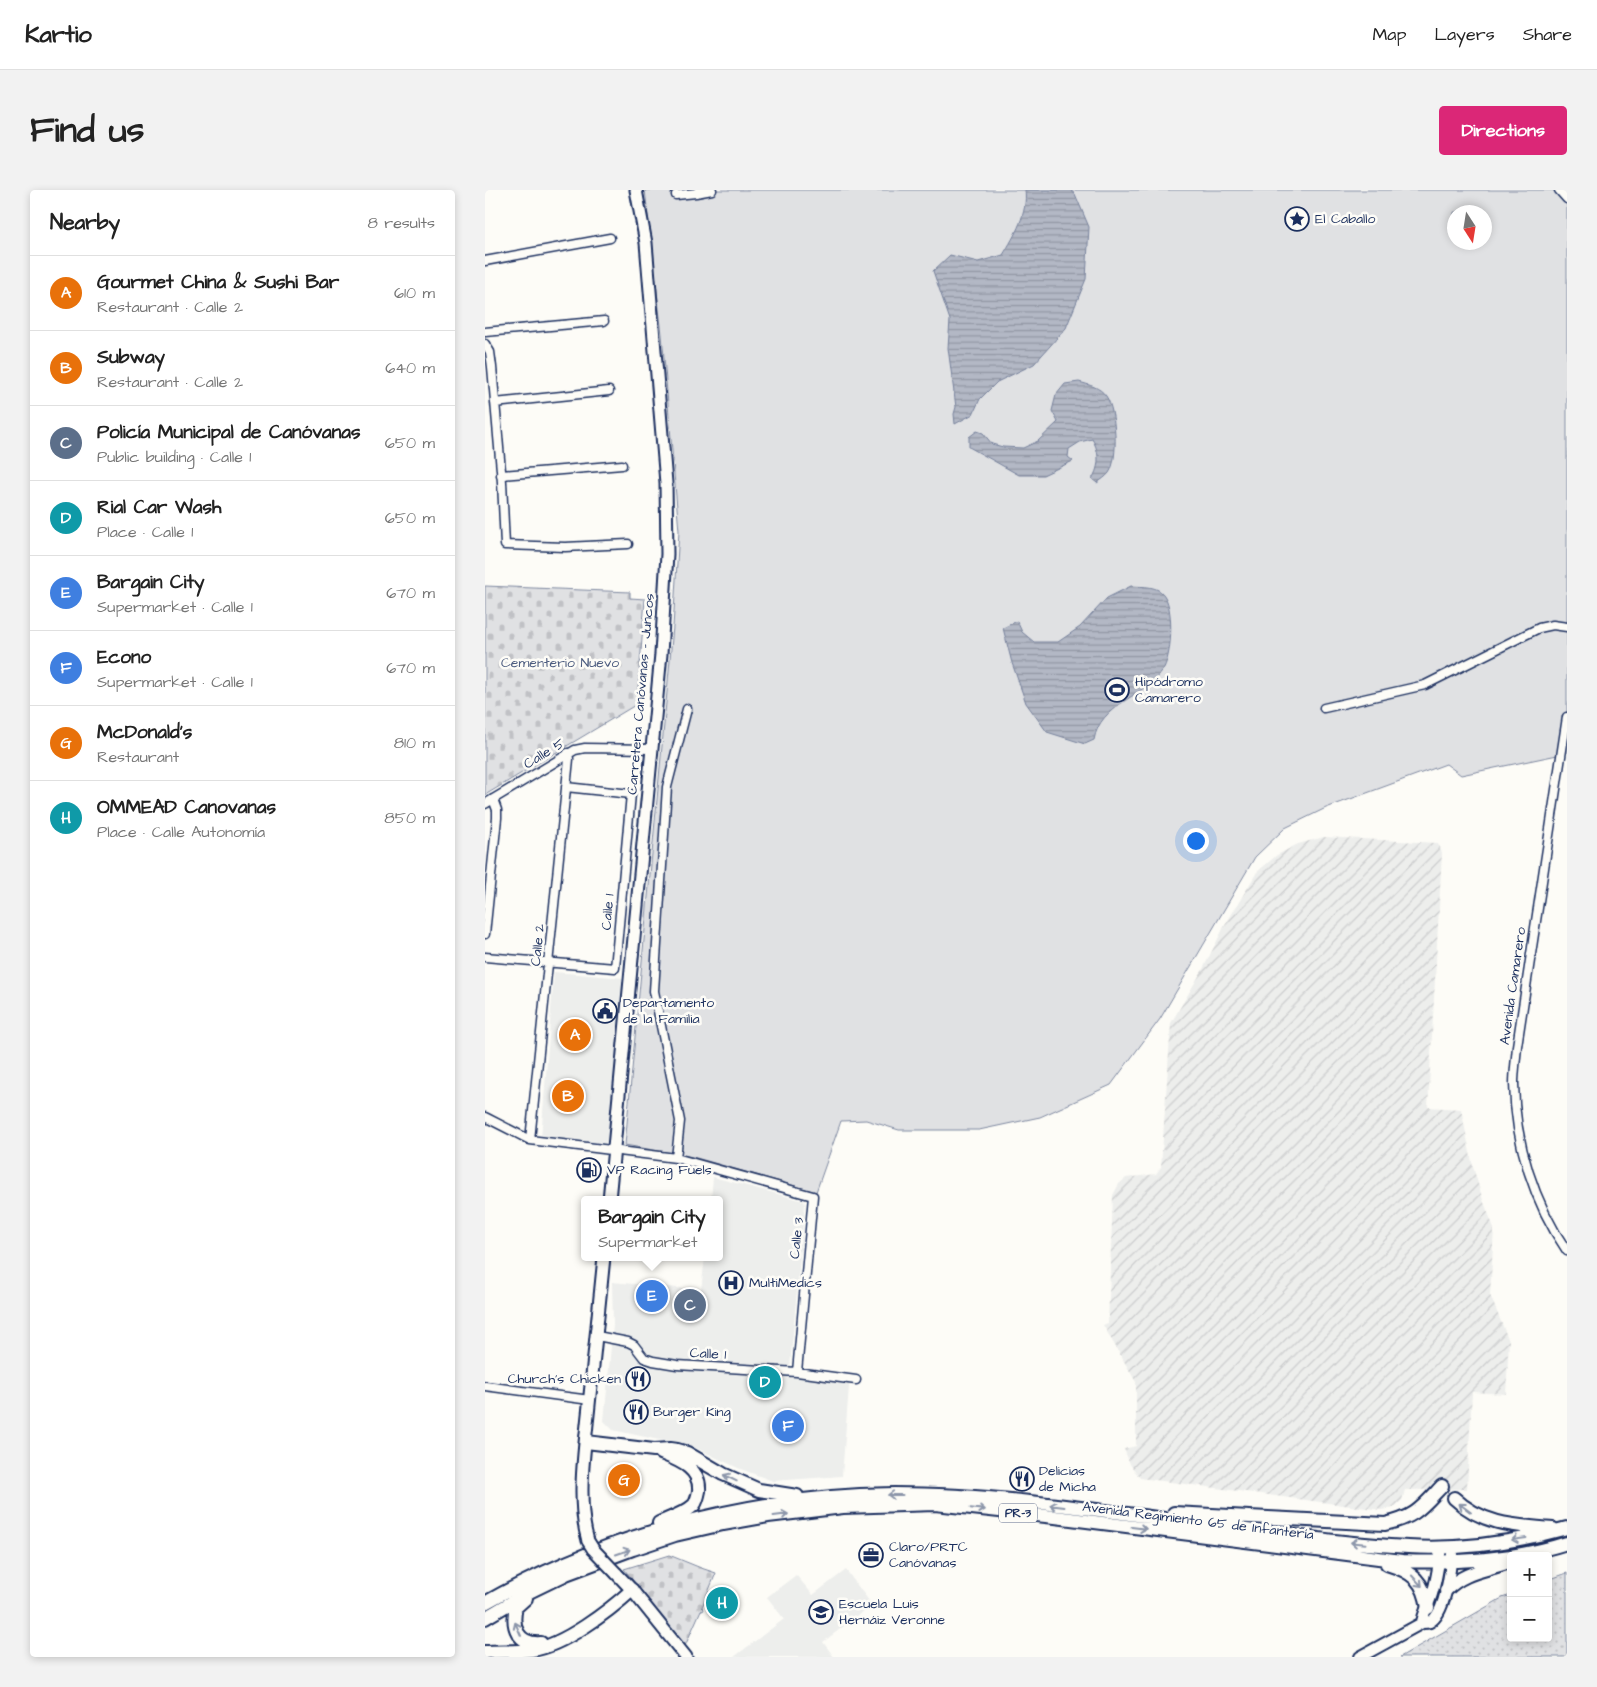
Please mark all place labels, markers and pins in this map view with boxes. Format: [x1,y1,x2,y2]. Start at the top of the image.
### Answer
place icon: El Caballo [1284,206,1310,232]
place label: El Caballo [1315,209,1376,229]
place label: Hipódromo Camarero [1135,672,1203,708]
sports icon: Hipódromo Camarero [1104,677,1130,703]
place label: Departamento de la Familia [623,993,714,1029]
public building icon: Departamento de la Familia [592,998,618,1024]
pin: A [559,1016,591,1054]
pin: B [552,1077,584,1115]
fuel station icon: VP Racing Fuels [576,1157,602,1183]
place label: VP Racing Fuels [607,1160,712,1180]
hospital icon: MultiMedics [718,1270,744,1296]
place label: MultiMedics [749,1273,822,1293]
pin: E [636,1277,668,1315]
pin: C [674,1286,706,1324]
pin: D [749,1363,781,1401]
restaurant icon: Church's Chicken [625,1366,651,1392]
place label: Church's Chicken [508,1369,621,1389]
restaurant icon: Burger King [623,1399,649,1425]
place label: Burger King [653,1402,731,1422]
pin: F [772,1407,804,1445]
pin: G [608,1461,640,1499]
place label: Delicias de Micha [1039,1461,1096,1497]
restaurant icon: Delicias de Micha [1009,1466,1035,1492]
place label: Claro/PRTC Canóvanas [889,1537,968,1573]
office icon: Claro/PRTC Canóvanas [858,1542,884,1568]
pin: H [706,1584,738,1622]
place label: Escuela Luis Hernáiz Veronne [839,1594,946,1630]
school or university icon: Escuela Luis Hernáiz Veronne [808,1599,834,1625]

